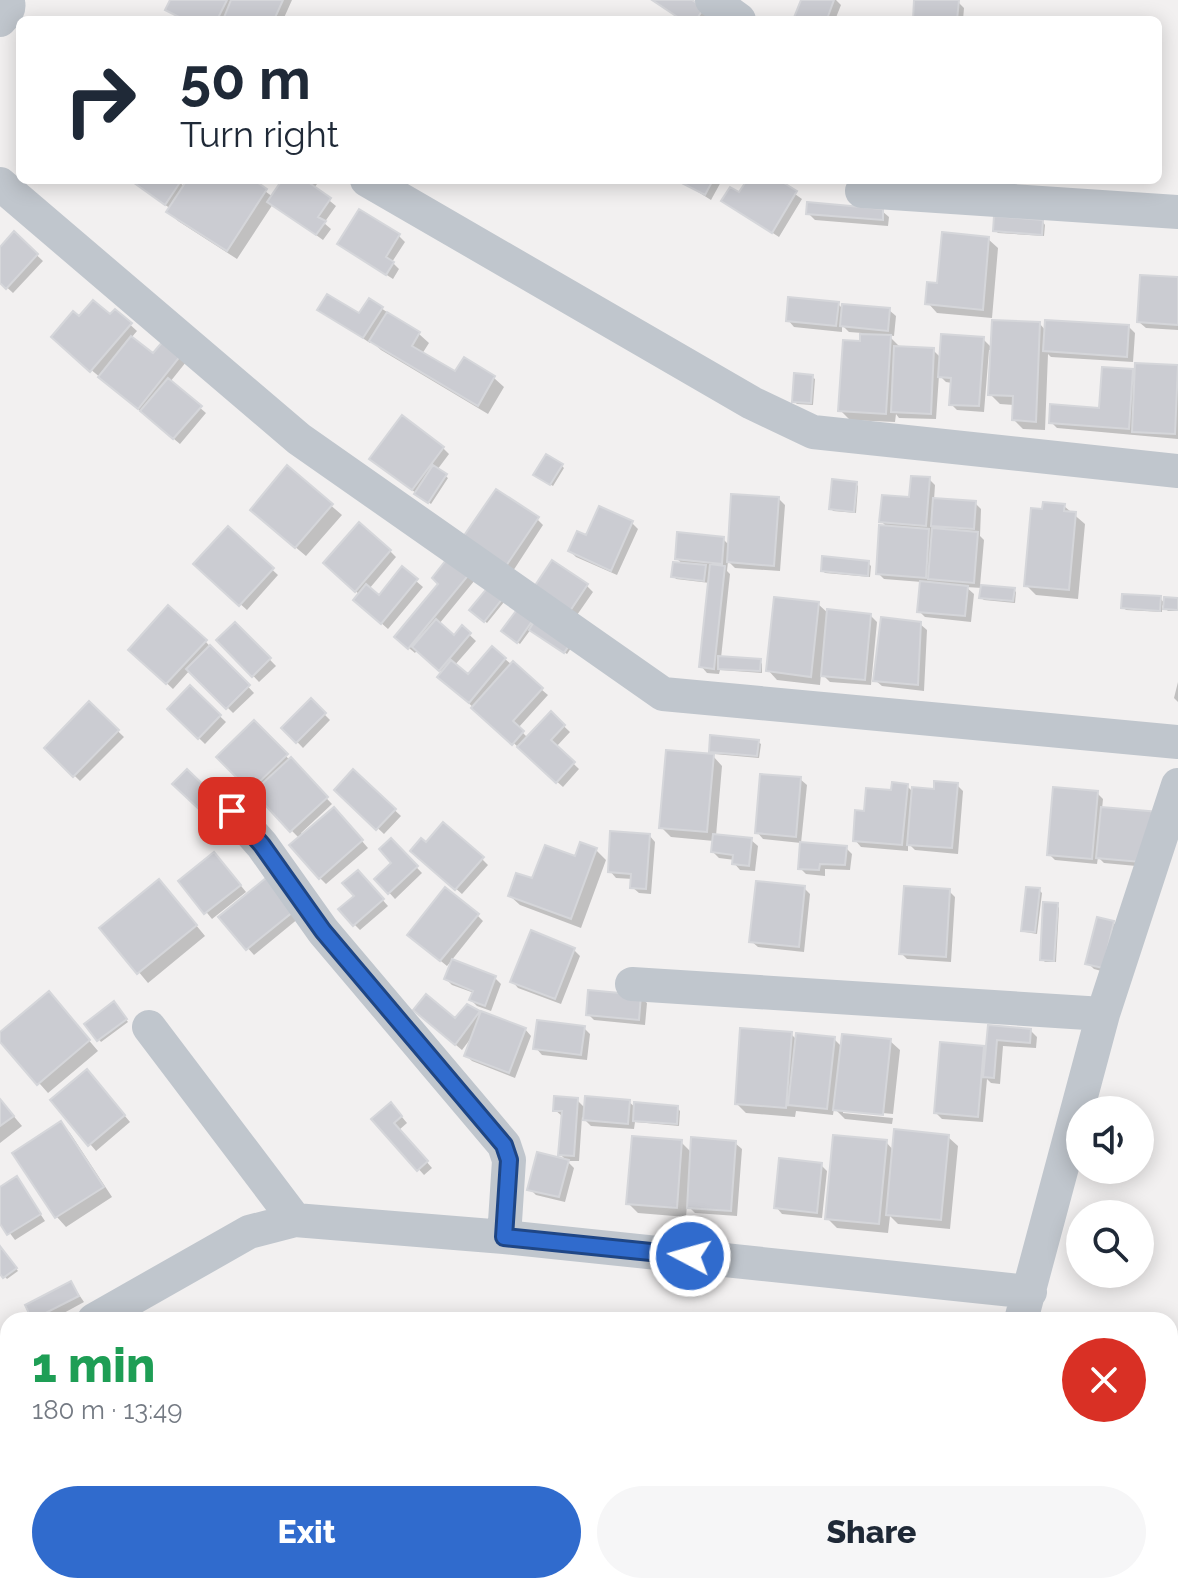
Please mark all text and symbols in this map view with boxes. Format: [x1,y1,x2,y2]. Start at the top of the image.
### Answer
text: 50 m [180,46,311,112]
icon: right [48,48,152,152]
text: Turn right [180,113,339,155]
pin [198,777,266,845]
icon: arrive [210,789,254,833]
map controls [1066,1096,1154,1288]
button: sound [1066,1096,1154,1184]
button: search [1066,1200,1154,1288]
position arrow [648,1214,732,1298]
text: 1 min [32,1337,155,1393]
button: close [1062,1338,1146,1422]
text: 180 m · 13:49 [32,1395,183,1425]
button: Exit [32,1486,581,1578]
button: Share [597,1486,1146,1578]

